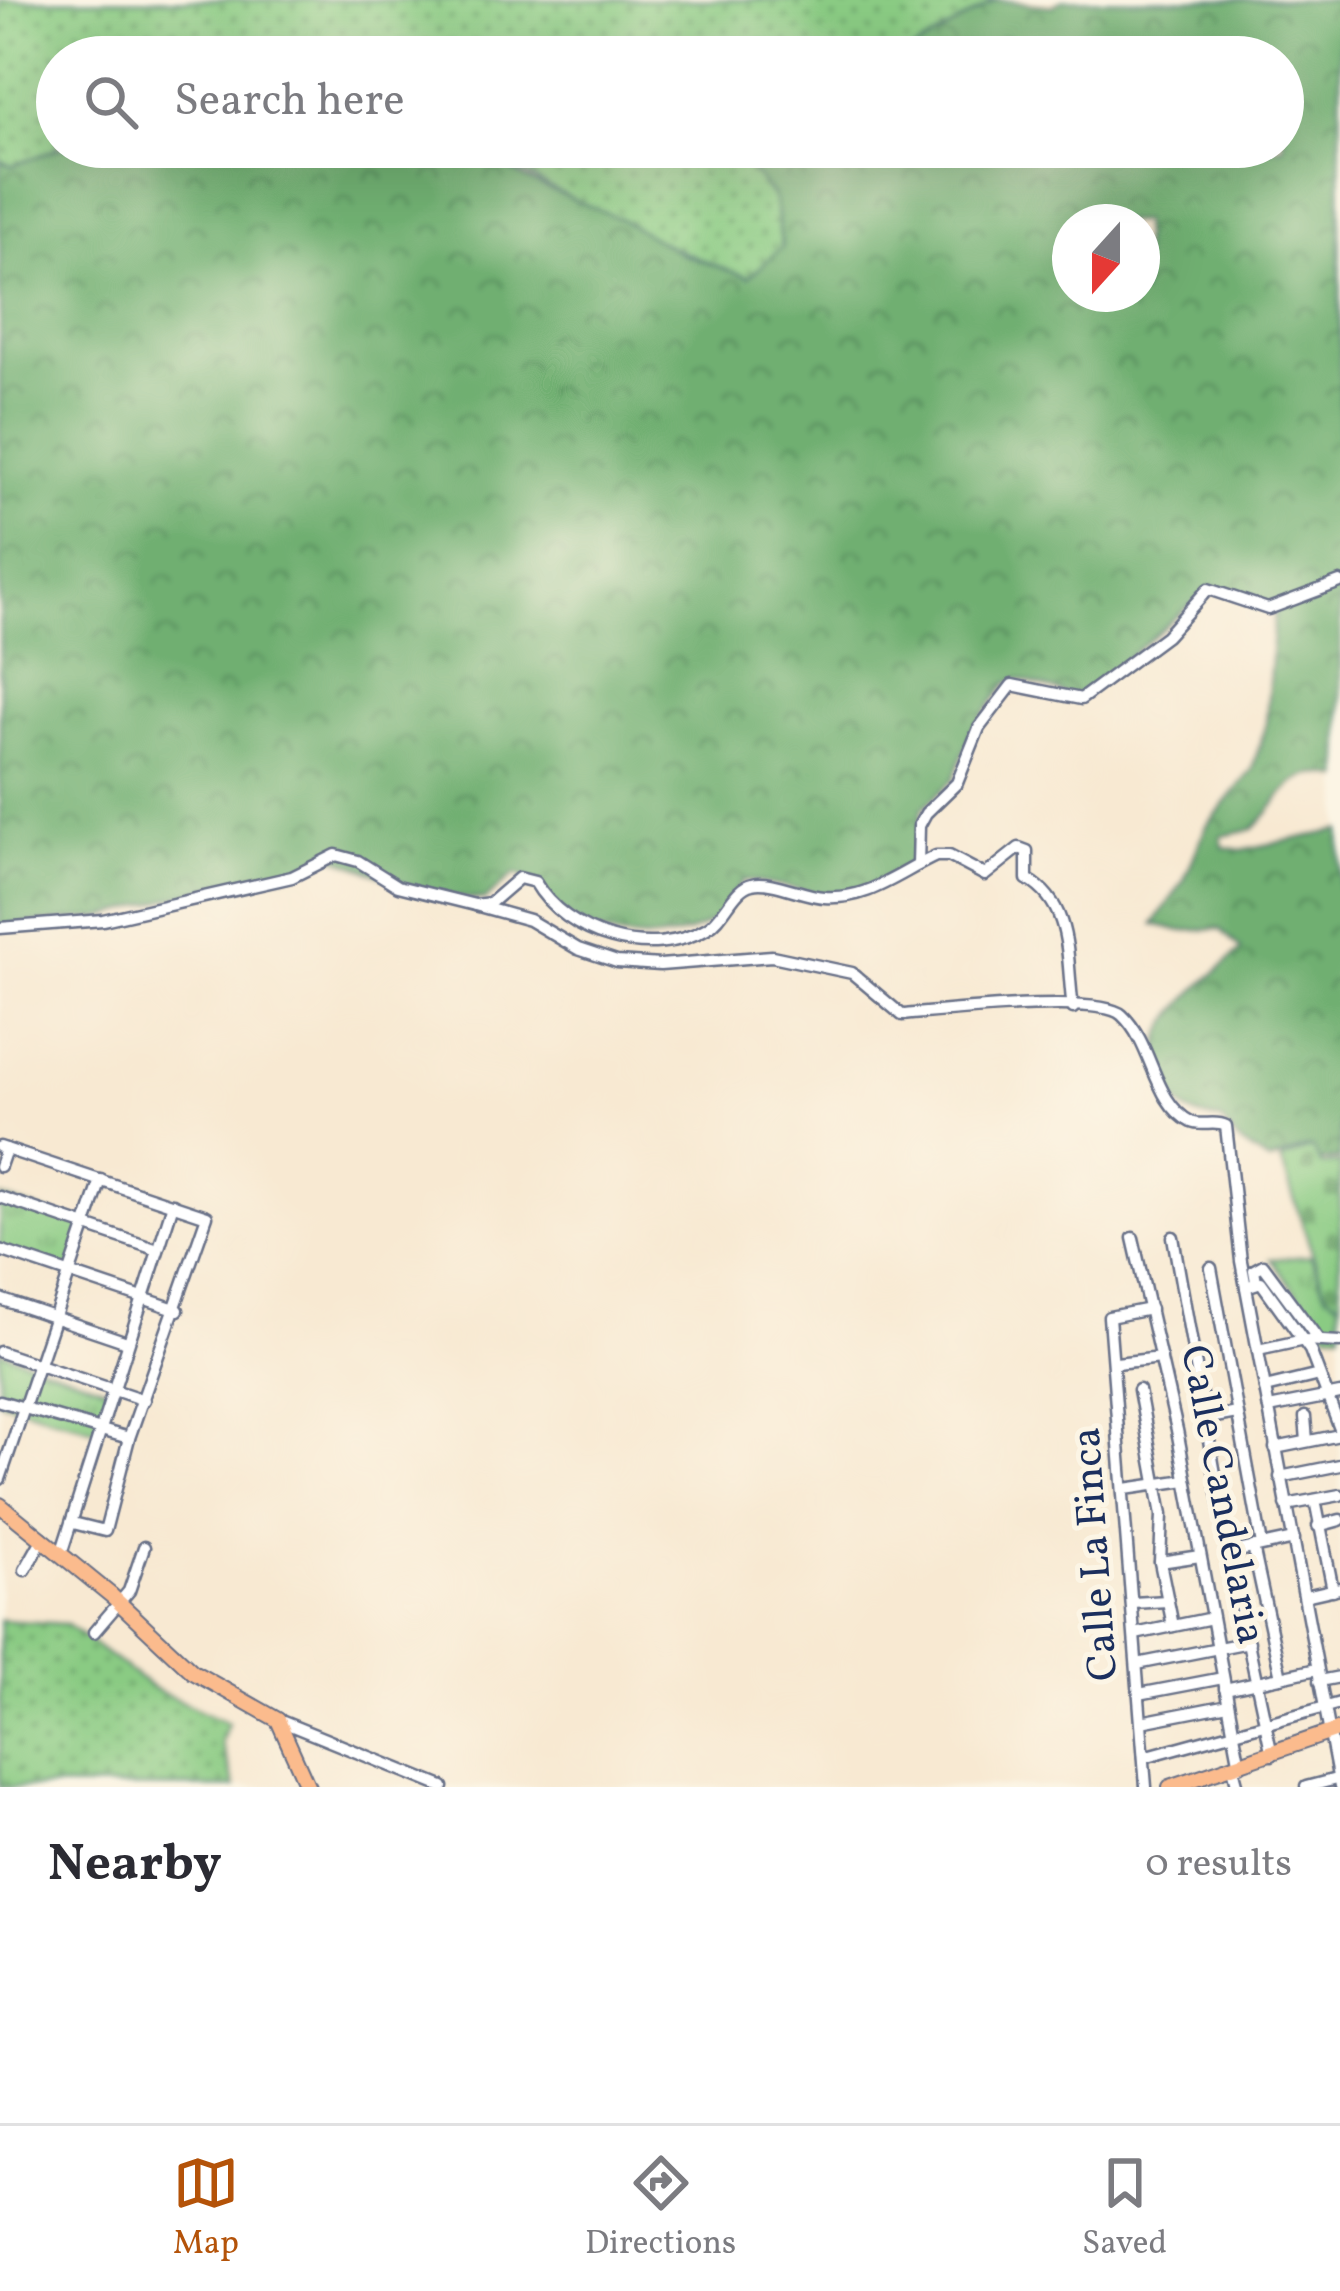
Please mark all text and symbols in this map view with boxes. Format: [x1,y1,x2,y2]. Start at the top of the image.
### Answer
search box [36,36,1304,168]
icon: search [78,69,144,135]
text: Search here [174,71,405,134]
north arrow [1052,204,1160,312]
street label: Calle Candelaria [1163,1340,1279,1650]
street label: Calle La Finca [1059,1425,1135,1683]
text: Nearby [48,1830,222,1901]
text: 0 results [1145,1838,1292,1892]
tab: Map [173,2150,239,2268]
tab: Directions [585,2150,736,2268]
tab: Saved [1082,2150,1167,2268]

